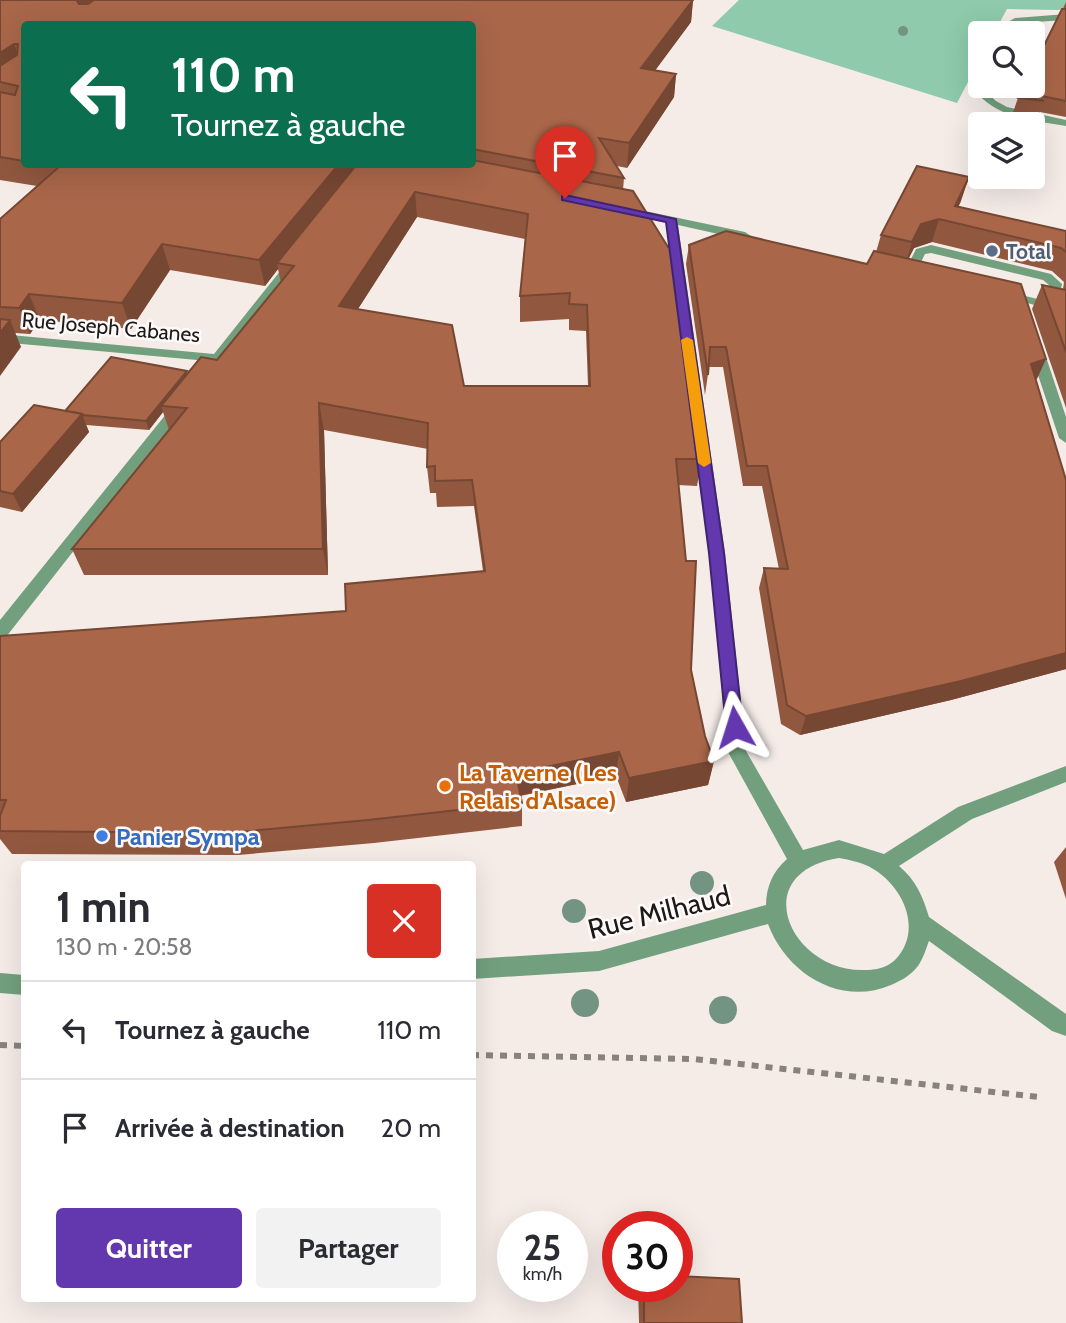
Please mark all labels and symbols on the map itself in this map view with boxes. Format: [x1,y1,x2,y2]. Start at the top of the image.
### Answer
pin [535,126,595,198]
place label: Total [1006,239,1052,264]
marker: Total [984,243,1000,259]
street label: Rue Joseph Cabanes [21,307,201,347]
position arrow [698,690,772,764]
place label: La Taverne (Les Relais d'Alsace) [459,758,617,815]
marker: La Taverne (Les Relais d'Alsace) [437,778,453,794]
place label: Panier Sympa [116,822,260,851]
marker: Panier Sympa [94,828,110,844]
street label: Rue Milhaud [584,878,734,946]
speed limit sign: 30 [602,1211,693,1302]

